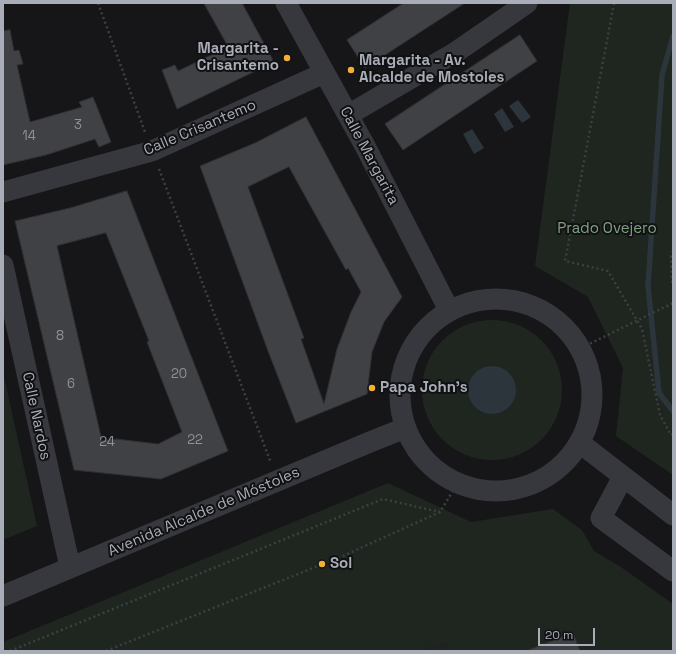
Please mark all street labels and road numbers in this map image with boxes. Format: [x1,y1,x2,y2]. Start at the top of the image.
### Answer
street label: Calle Crisantemo [141,96,259,160]
street label: Calle Margarita [336,104,402,208]
street label: Calle Nardos [18,371,54,461]
street label: Avenida Alcalde de Móstoles [105,463,303,561]

